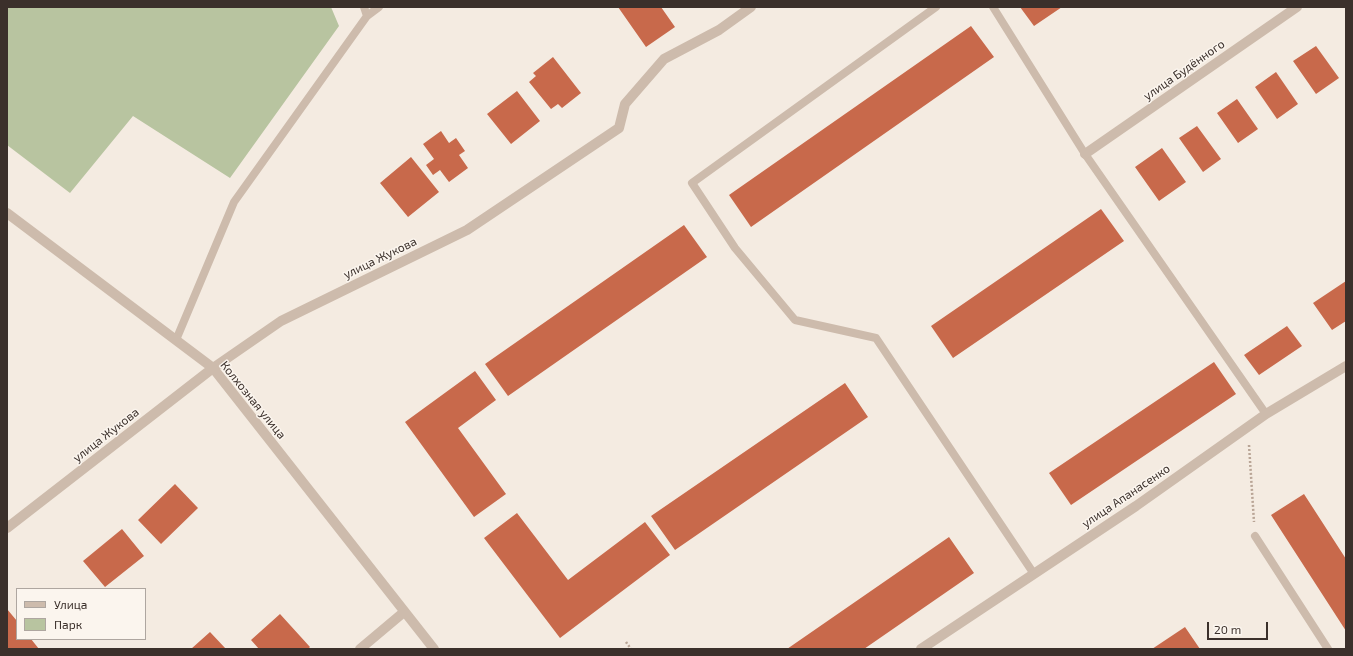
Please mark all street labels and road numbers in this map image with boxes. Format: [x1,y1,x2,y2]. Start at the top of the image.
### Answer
street label: улица Будённого [1141,37,1227,103]
street label: улица Жукова [341,234,419,282]
street label: Колхозная улица [217,358,289,442]
street label: улица Жукова [70,405,142,465]
street label: улица Апанасенко [1079,461,1173,531]

